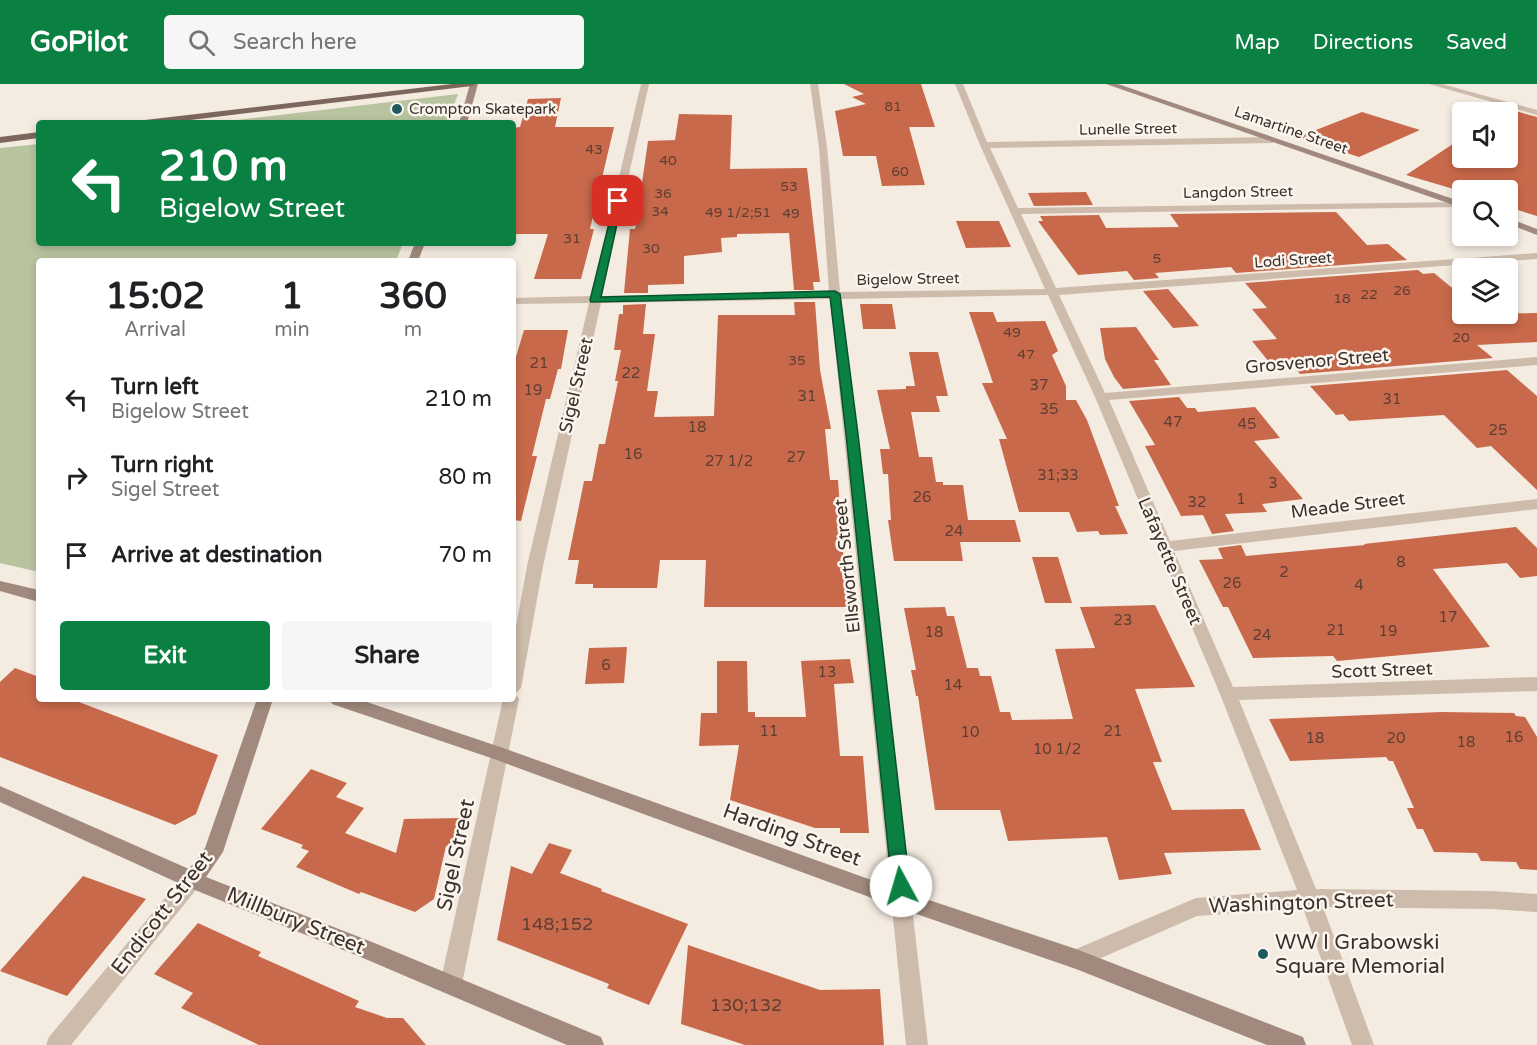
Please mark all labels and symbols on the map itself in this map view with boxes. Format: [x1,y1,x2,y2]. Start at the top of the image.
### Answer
house number: 81 [884,98,902,115]
place label: Crompton Skatepark [409,100,556,118]
marker: Crompton Skatepark [390,102,404,116]
street label: Lamartine Street [1232,102,1350,158]
street label: Lunelle Street [1079,119,1177,139]
house number: 43 [585,141,603,158]
house number: 40 [659,152,677,169]
house number: 60 [891,163,909,180]
pin [592,175,643,226]
house number: 53 [780,178,798,195]
street label: Langdon Street [1183,182,1293,202]
house number: 36 [654,185,672,202]
house number: 34 [651,203,669,220]
house number: 49 1/2;51 [705,204,771,221]
house number: 49 [782,205,800,222]
house number: 31 [563,230,581,247]
house number: 30 [642,240,660,257]
street label: Lodi Street [1254,248,1333,272]
house number: 5 [1153,250,1161,267]
street label: Bigelow Street [856,269,960,289]
house number: 26 [1393,282,1411,299]
house number: 22 [1360,286,1378,303]
house number: 18 [1333,290,1351,307]
house number: 49 [1003,324,1021,341]
house number: 20 [1452,329,1470,346]
street label: Sigel Street [554,335,598,435]
street label: Grosvenor Street [1244,344,1390,378]
house number: 47 [1017,346,1035,363]
house number: 35 [788,352,806,369]
house number: 21 [530,354,548,372]
house number: 22 [622,364,640,382]
house number: 37 [1030,376,1048,394]
house number: 19 [524,381,542,399]
house number: 31 [798,387,816,405]
house number: 31 [1383,390,1401,408]
house number: 35 [1040,400,1058,418]
house number: 47 [1164,413,1182,431]
house number: 45 [1238,415,1256,433]
house number: 18 [688,418,706,436]
house number: 25 [1489,421,1507,439]
house number: 16 [624,445,642,463]
house number: 27 [787,448,805,466]
house number: 27 1/2 [705,452,753,470]
house number: 31;33 [1037,466,1079,484]
house number: 3 [1268,474,1278,492]
street label: Meade Street [1290,487,1407,523]
house number: 26 [913,488,931,506]
house number: 1 [1236,490,1246,508]
house number: 32 [1188,493,1206,511]
street label: Lafayette Street [1133,494,1207,628]
street label: Ellsworth Street [829,498,865,634]
house number: 24 [945,522,963,540]
house number: 8 [1396,553,1406,571]
house number: 2 [1279,563,1289,581]
house number: 26 [1223,574,1241,592]
house number: 4 [1354,576,1364,594]
house number: 17 [1439,608,1457,626]
house number: 23 [1114,611,1132,629]
house number: 21 [1327,621,1345,639]
house number: 19 [1379,622,1397,640]
house number: 18 [925,623,943,641]
house number: 24 [1253,626,1271,644]
house number: 6 [601,656,611,674]
street label: Scott Street [1331,657,1433,683]
house number: 13 [818,663,836,681]
house number: 14 [944,676,962,694]
house number: 11 [760,722,778,740]
house number: 21 [1104,722,1122,740]
house number: 10 [961,723,979,741]
house number: 16 [1505,728,1523,746]
house number: 18 [1306,729,1324,747]
house number: 20 [1387,729,1405,747]
house number: 18 [1457,733,1475,751]
house number: 10 1/2 [1033,740,1081,758]
street label: Sigel Street [432,797,480,913]
street label: Harding Street [719,798,865,872]
street label: Endicott Street [106,846,218,980]
position arrow [869,854,933,918]
street label: Millbury Street [223,882,369,960]
street label: Washington Street [1208,887,1394,919]
house number: 148;152 [521,913,593,935]
place label: WW I Grabowski Square Memorial [1275,930,1445,979]
marker: WW I Grabowski Square Memorial [1256,947,1270,961]
house number: 130;132 [710,994,782,1016]

